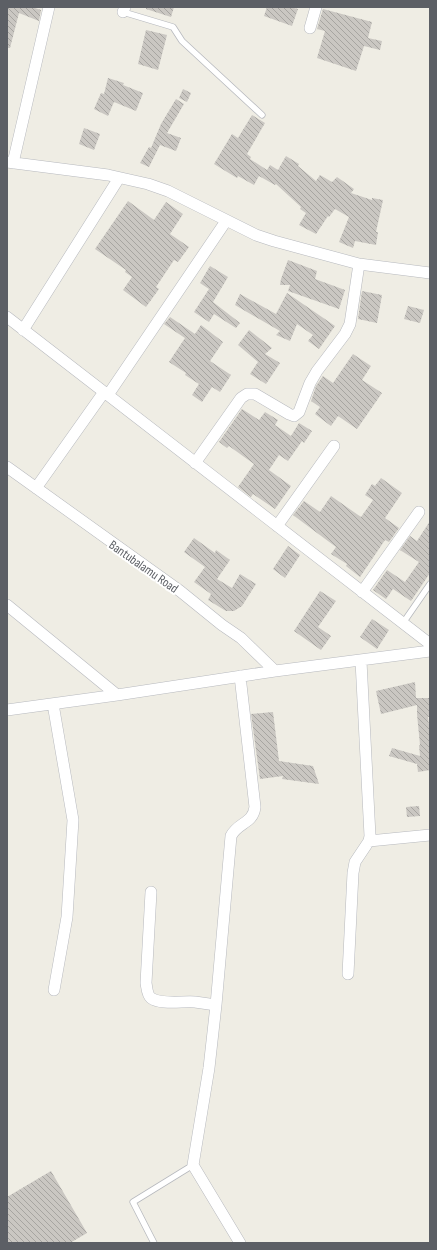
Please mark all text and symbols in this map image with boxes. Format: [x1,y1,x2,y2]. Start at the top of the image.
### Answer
street label: Bantubalamu Road [106,537,181,597]

